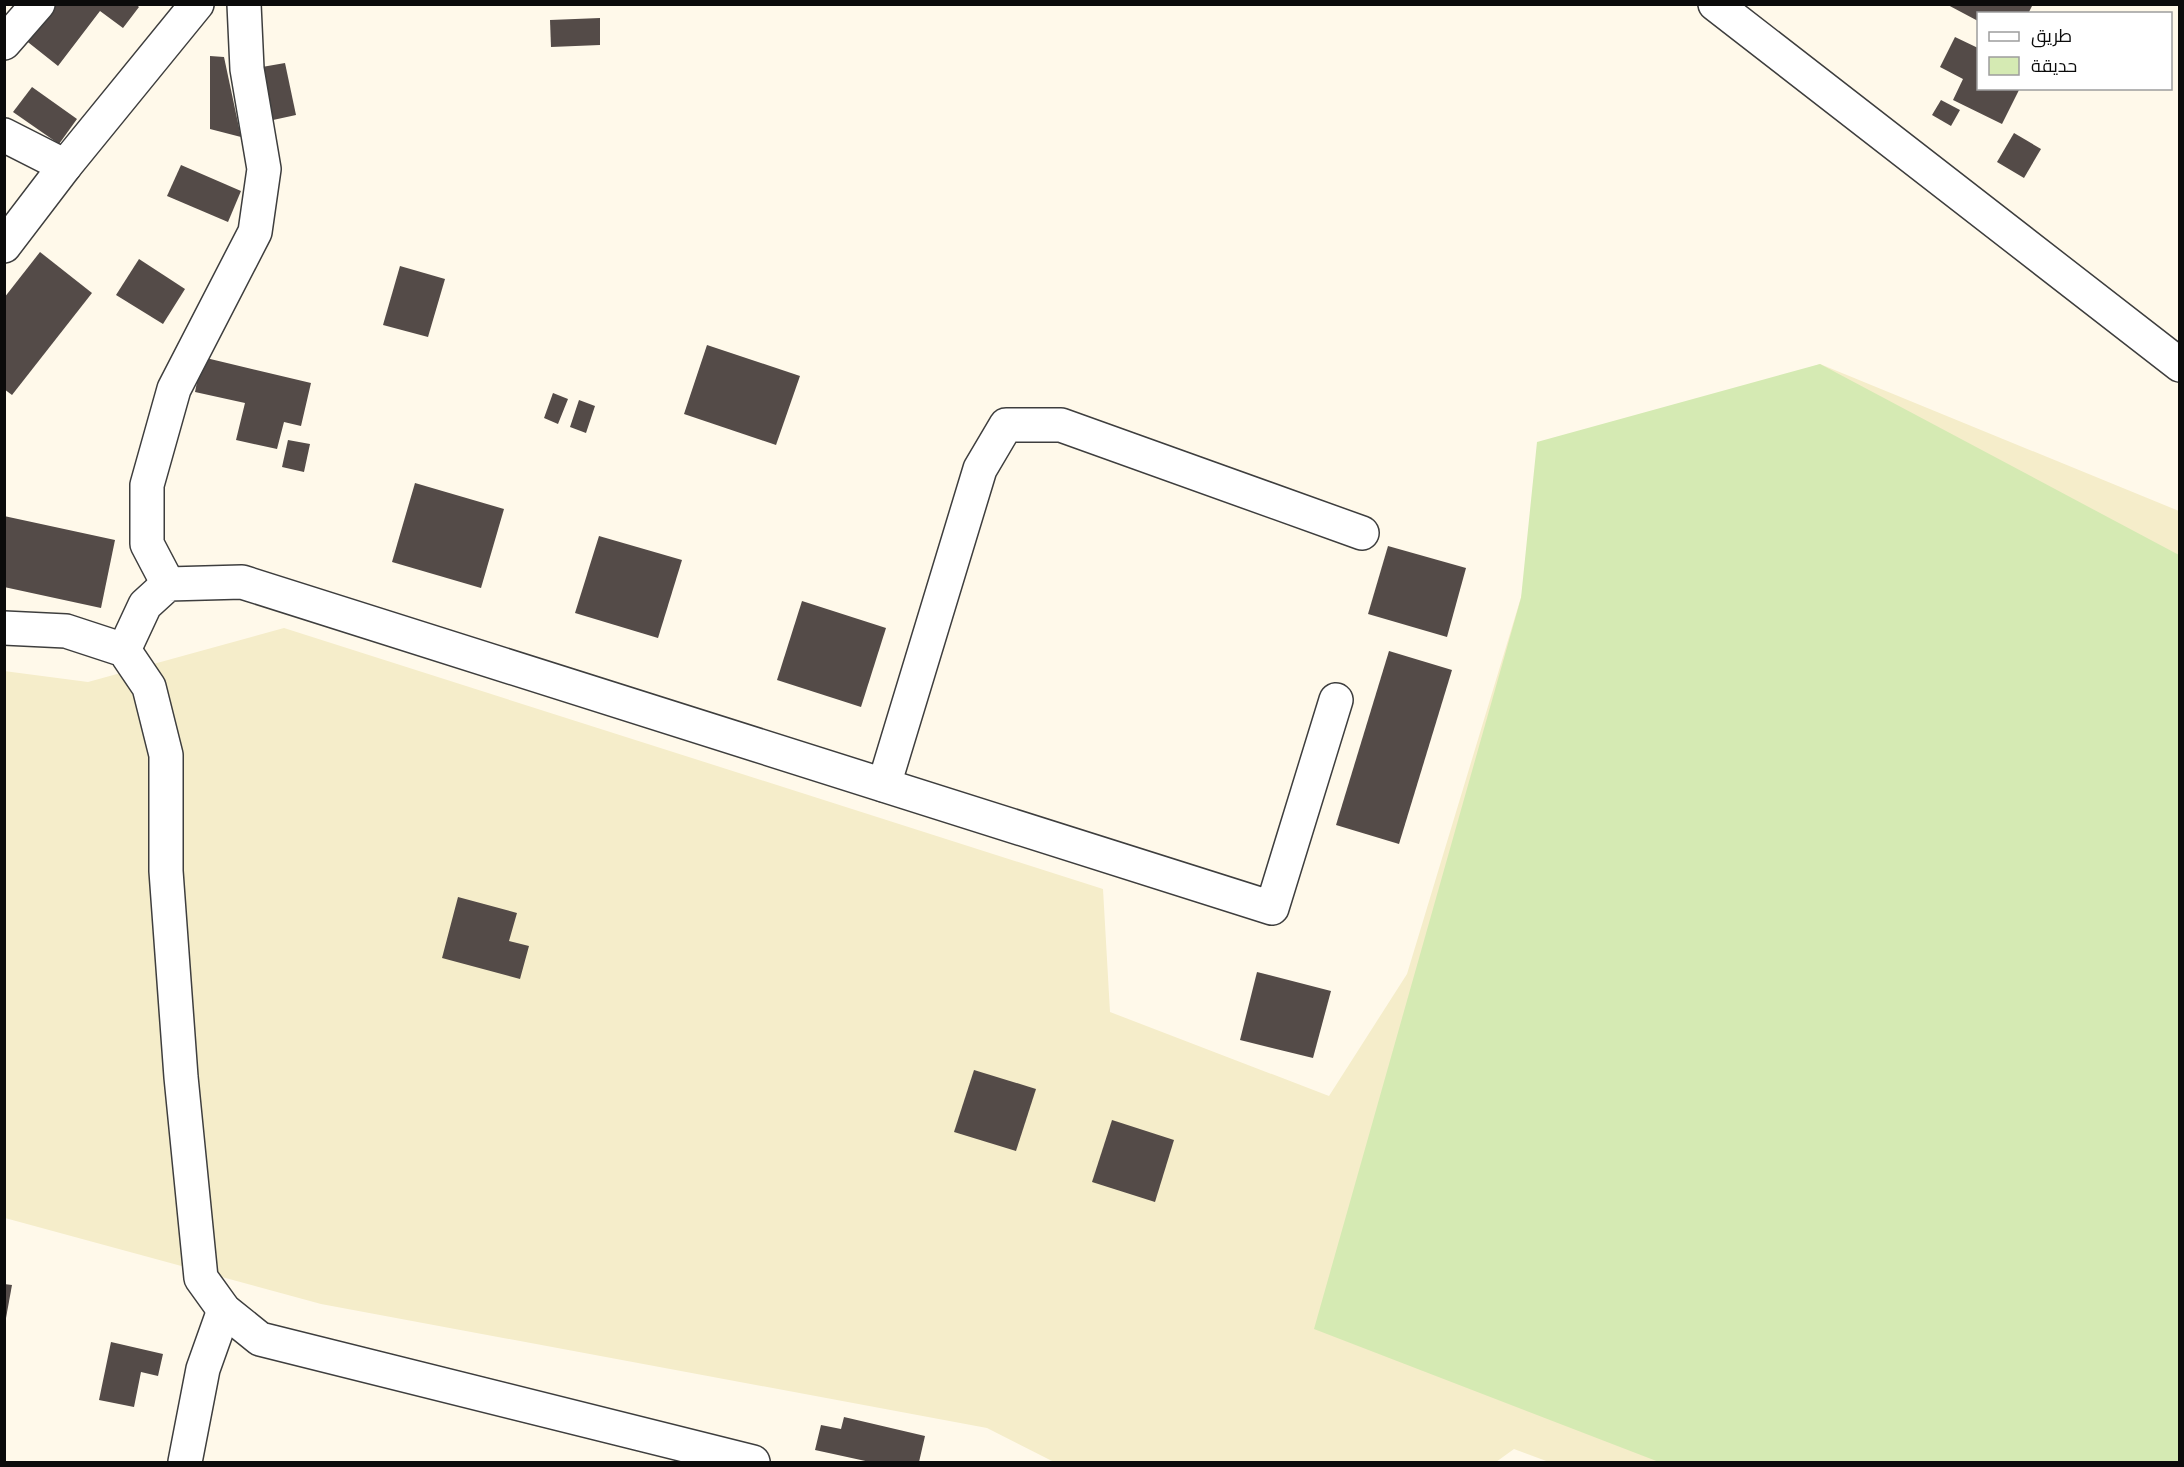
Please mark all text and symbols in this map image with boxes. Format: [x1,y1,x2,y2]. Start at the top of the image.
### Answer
legend [1977,12,2172,90]
text: طريق [2031,24,2072,48]
text: حديقة [2031,54,2077,77]

